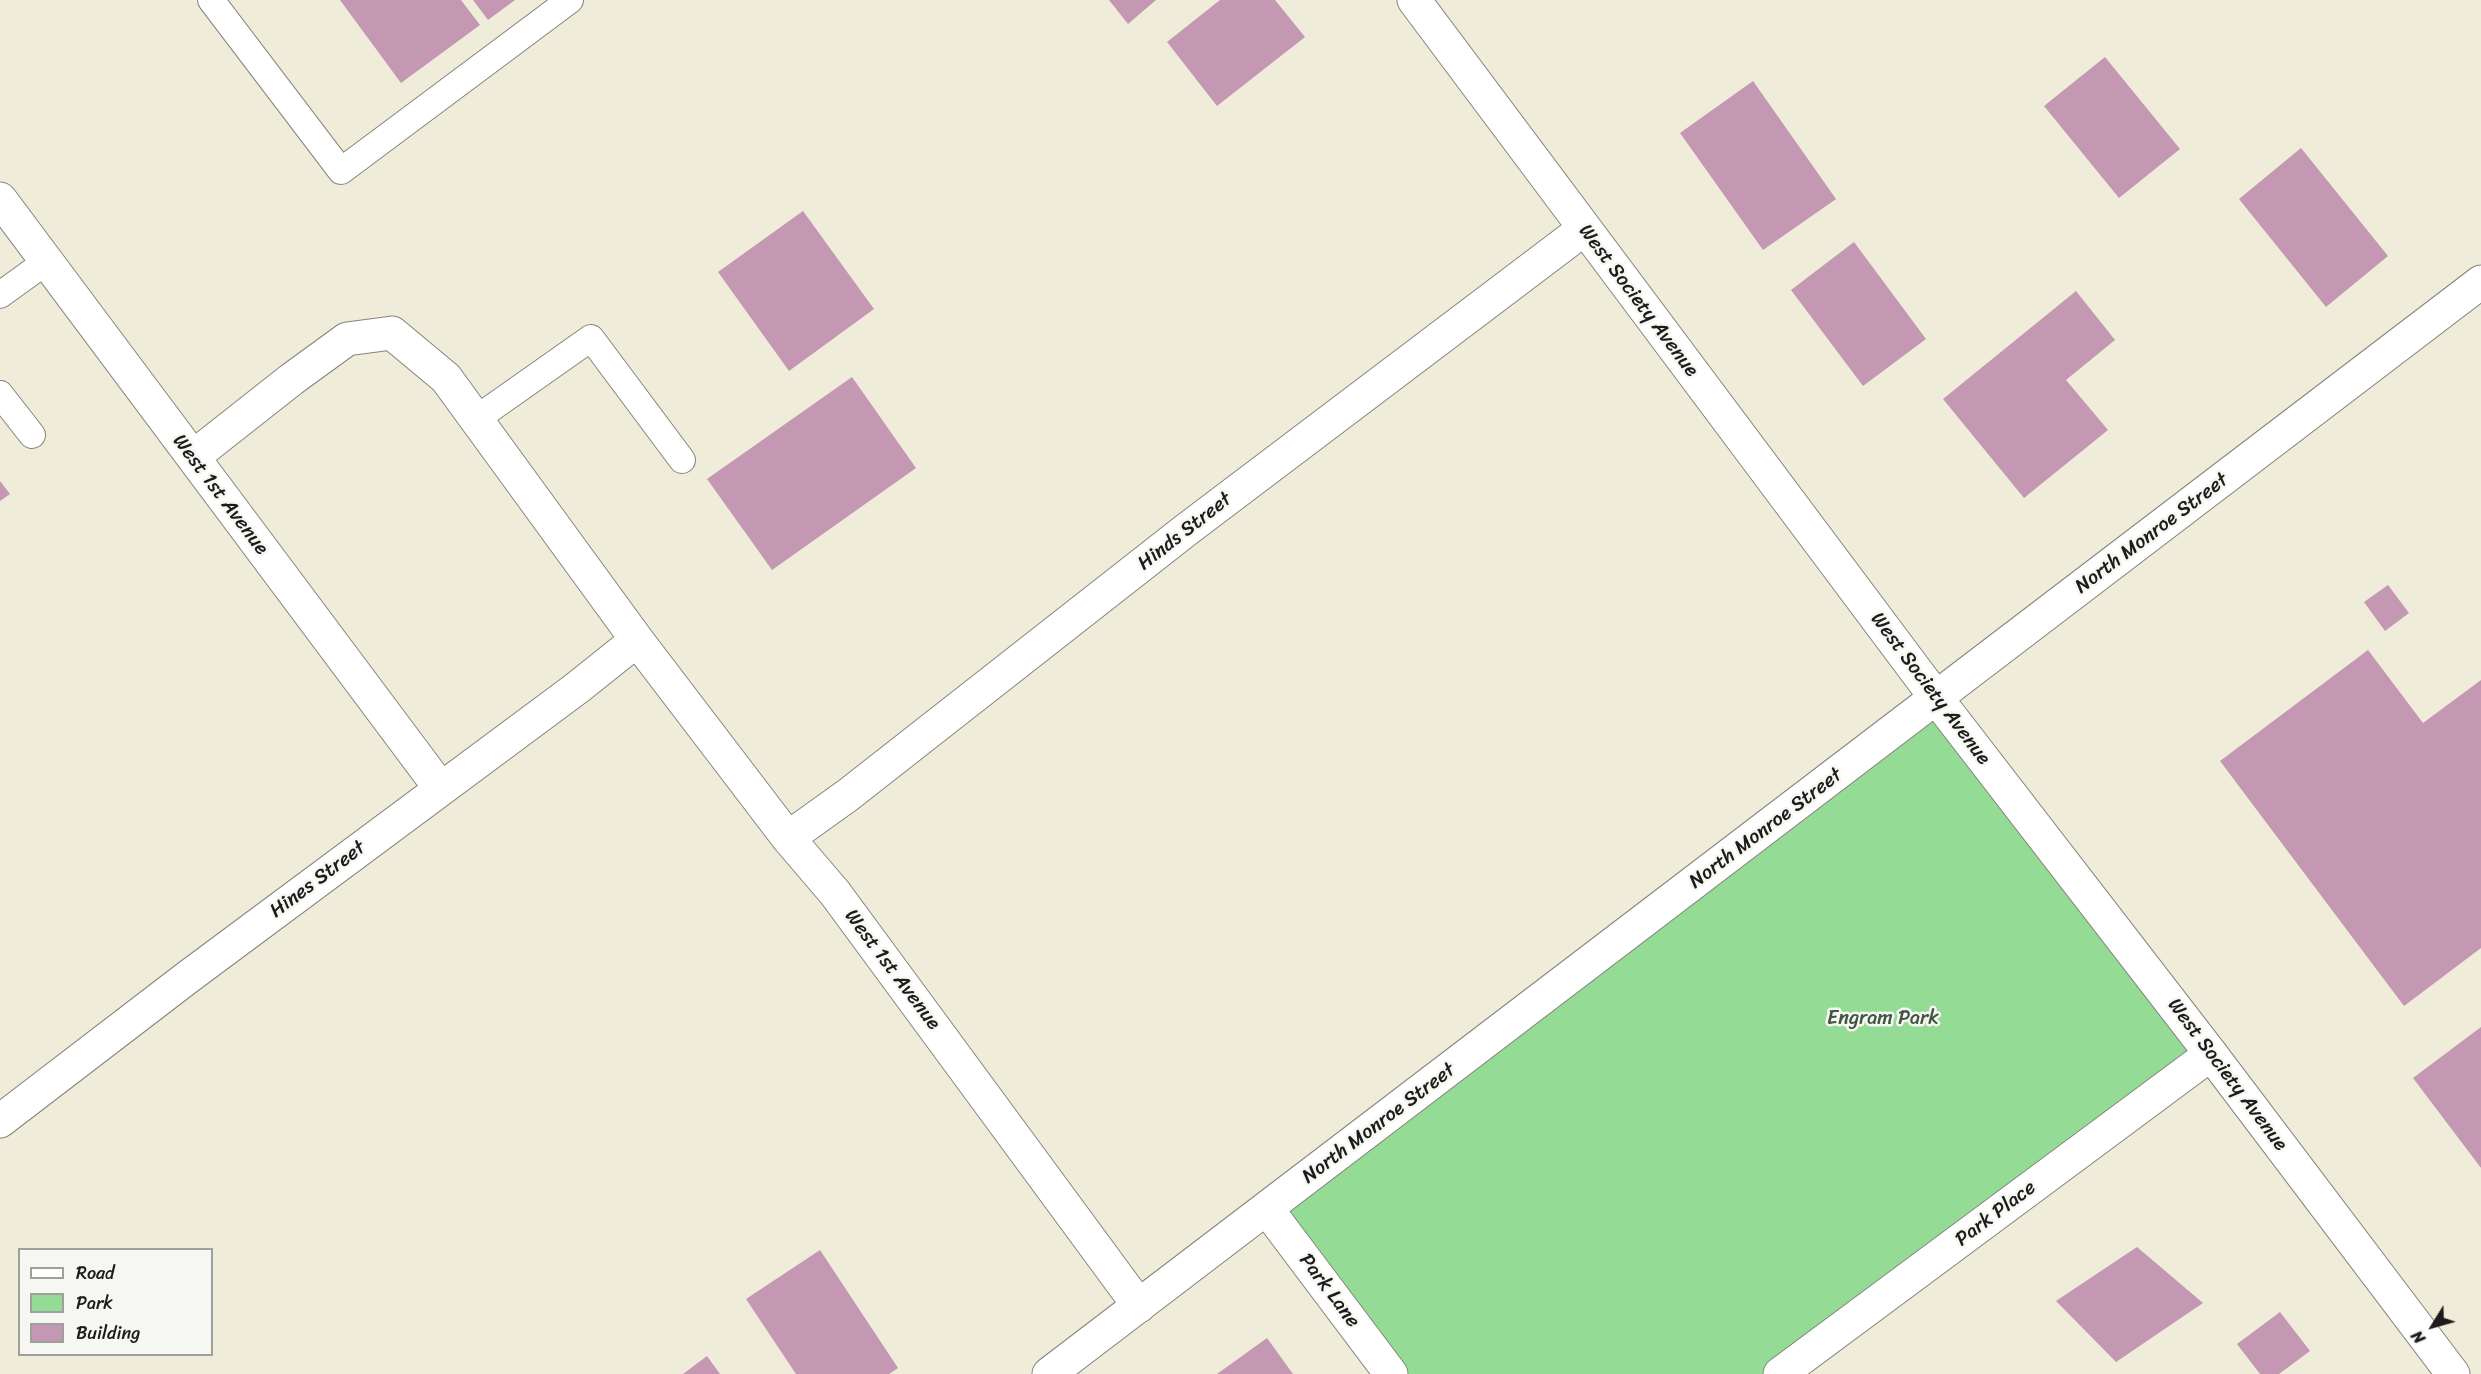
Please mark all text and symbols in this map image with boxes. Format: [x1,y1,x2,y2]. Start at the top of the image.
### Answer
street label: West Society Avenue [1573,220,1703,382]
street label: West 1st Avenue [167,430,273,560]
street label: North Monroe Street [2071,469,2233,599]
street label: Hinds Street [1133,488,1237,576]
street label: West Society Avenue [1865,608,1995,770]
street label: North Monroe Street [1685,764,1847,894]
street label: Hines Street [266,836,370,924]
street label: West 1st Avenue [839,905,945,1035]
street label: West Society Avenue [2162,994,2292,1156]
park label: Engram Park [1827,1007,1939,1031]
street label: North Monroe Street [1298,1059,1460,1189]
street label: Park Place [1951,1176,2041,1252]
legend [18,1248,213,1356]
street label: Park Lane [1293,1249,1365,1333]
text: Road [76,1257,115,1289]
text: Park [76,1287,113,1319]
north arrow [2403,1296,2463,1356]
text: Building [76,1317,140,1349]
text: N [2403,1324,2433,1350]

